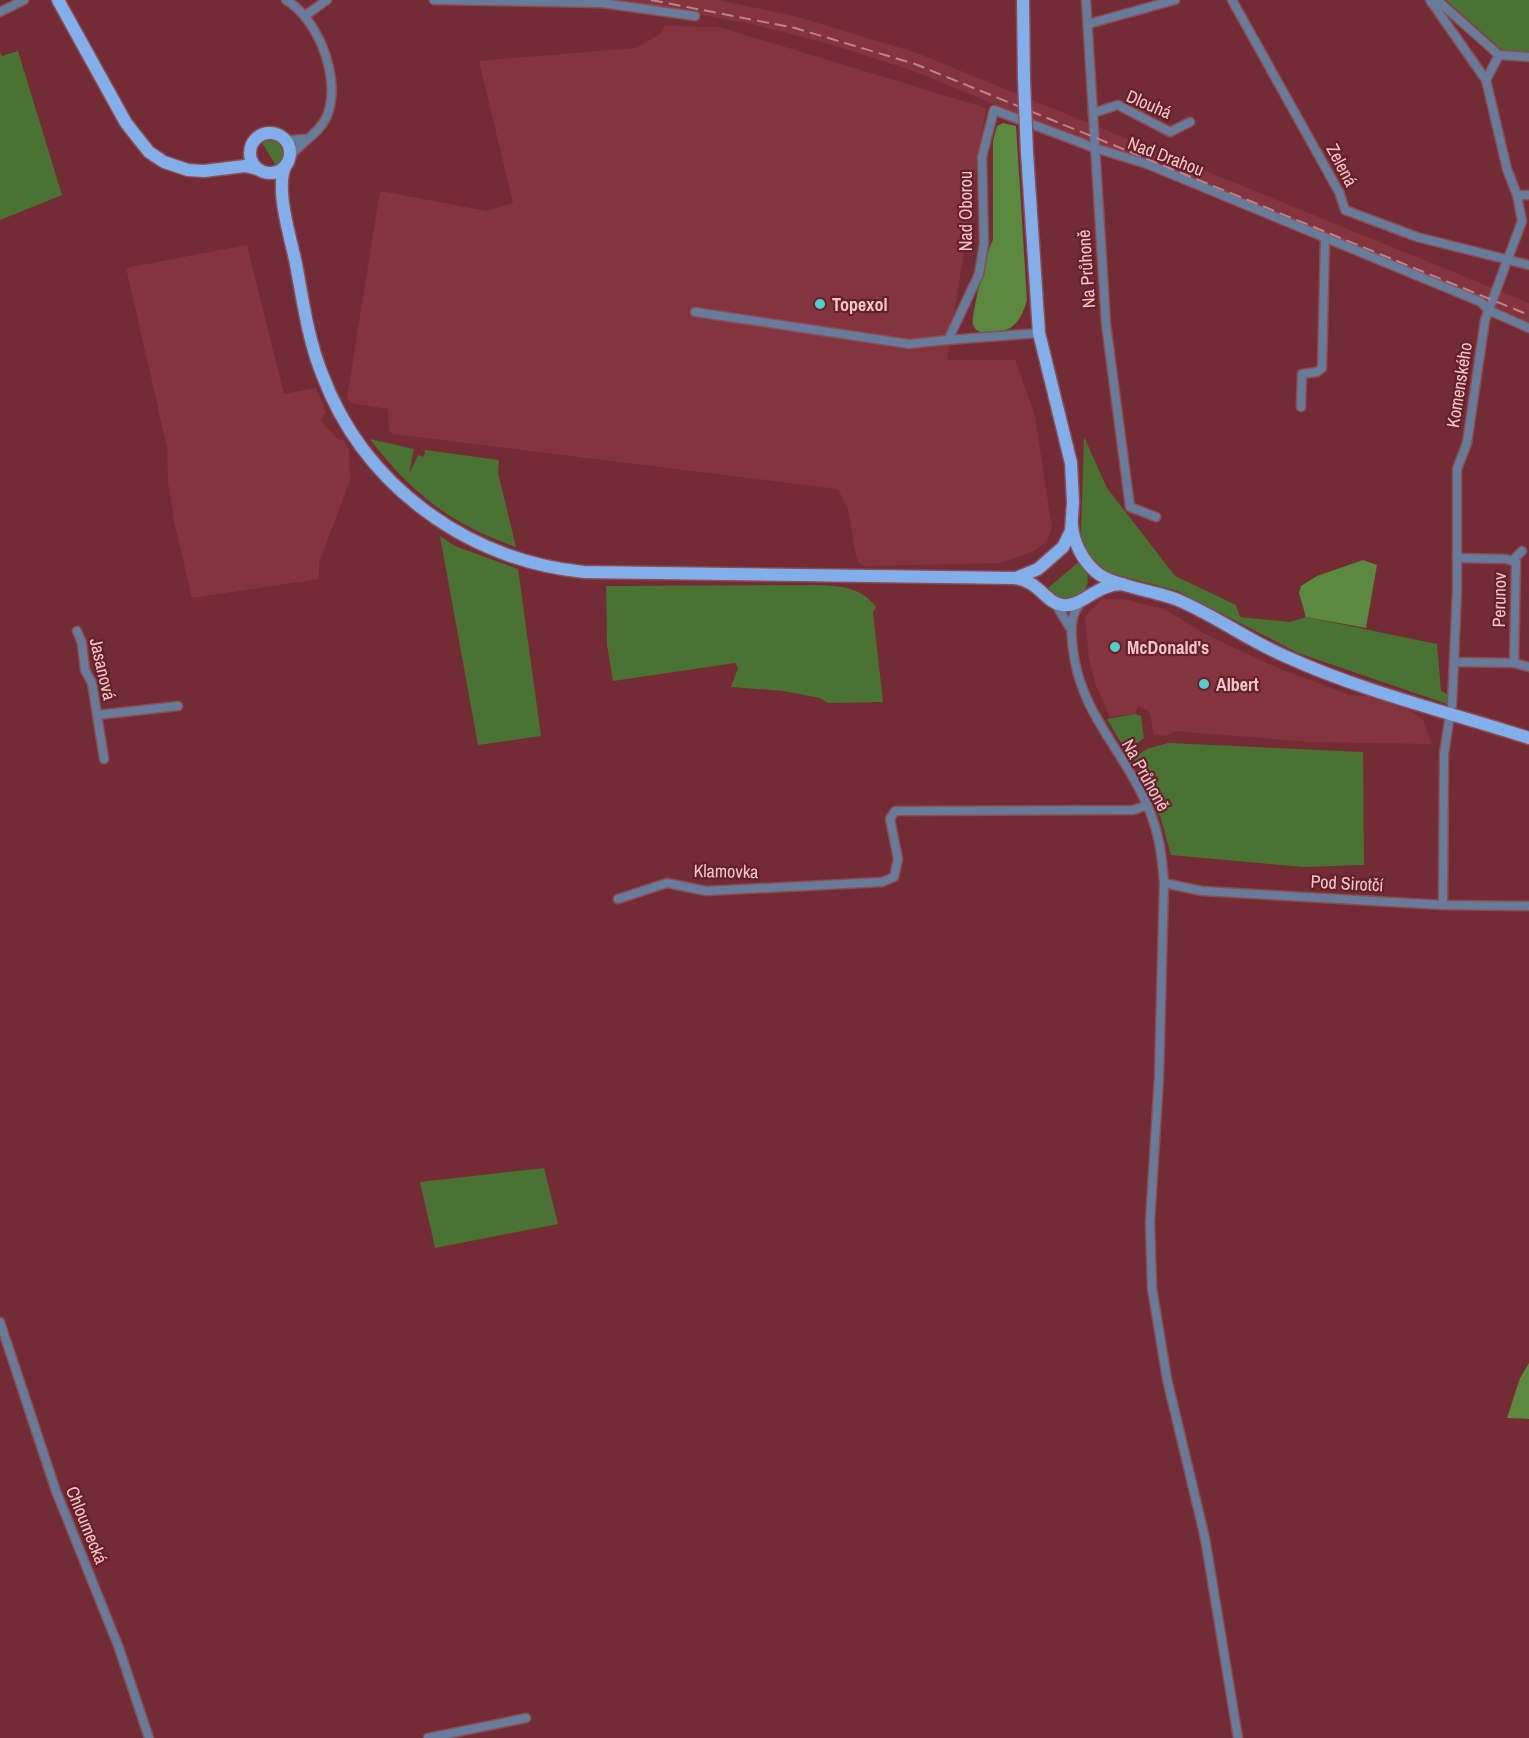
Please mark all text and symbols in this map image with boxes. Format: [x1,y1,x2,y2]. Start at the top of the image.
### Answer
street label: Dlouhá [1123,83,1175,125]
street label: Nad Drahou [1124,130,1208,182]
street label: Zelená [1320,139,1364,191]
street label: Nad Oborou [953,171,978,251]
street label: Na Průhoně [1071,229,1101,309]
place label: Topexol [832,292,888,317]
marker: Topexol [813,297,827,311]
street label: Komenského [1440,340,1478,430]
street label: Perunov [1486,572,1512,628]
street label: Jasanová [84,635,122,703]
place label: McDonald's [1127,635,1209,660]
marker: McDonald's [1108,640,1122,654]
place label: Albert [1216,672,1259,697]
marker: Albert [1197,677,1211,691]
street label: Na Průhoně [1116,734,1176,816]
street label: Klamovka [693,858,759,884]
street label: Pod Sirotčí [1310,869,1385,897]
street label: Chloumecká [60,1482,114,1568]

